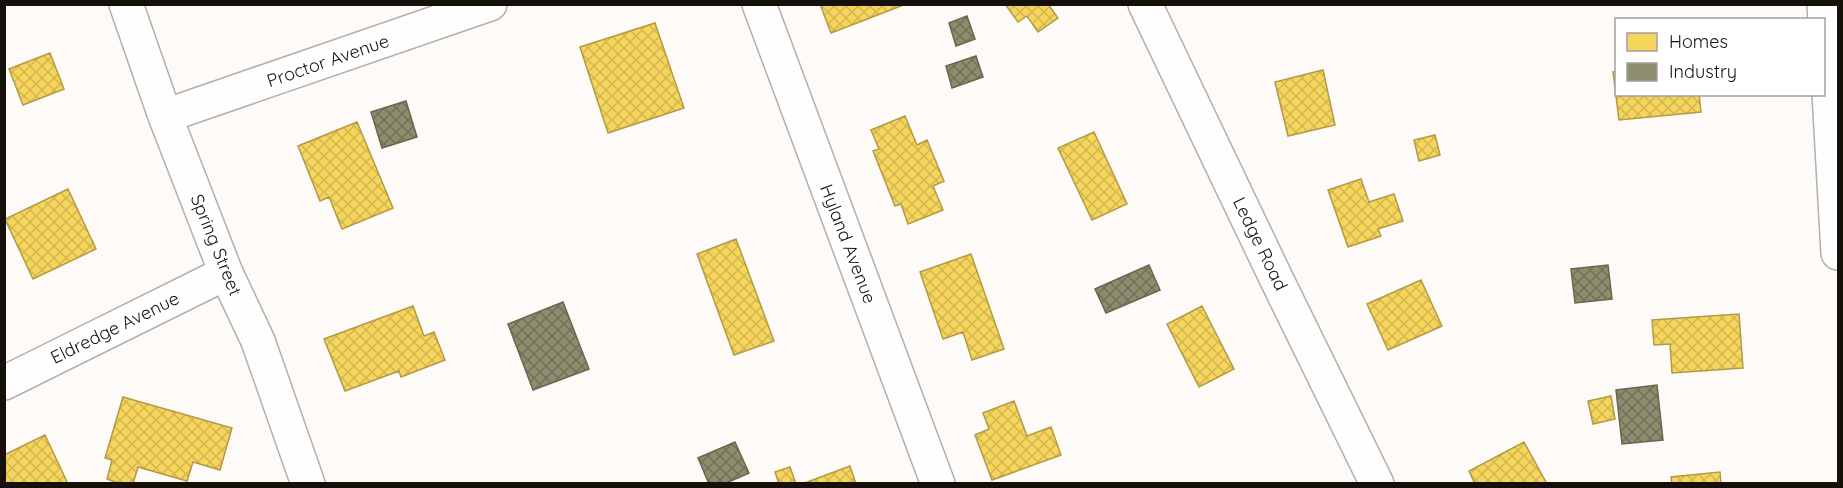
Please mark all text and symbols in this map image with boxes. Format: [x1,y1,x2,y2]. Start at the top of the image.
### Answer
legend [1615,18,1825,96]
street label: Proctor Avenue [264,29,392,92]
text: Homes [1669,30,1728,53]
text: Industry [1669,60,1737,83]
street label: Hyland Avenue [815,181,882,307]
street label: Spring Street [186,191,247,299]
street label: Ledge Road [1228,193,1293,294]
street label: Eldredge Avenue [47,286,183,369]

